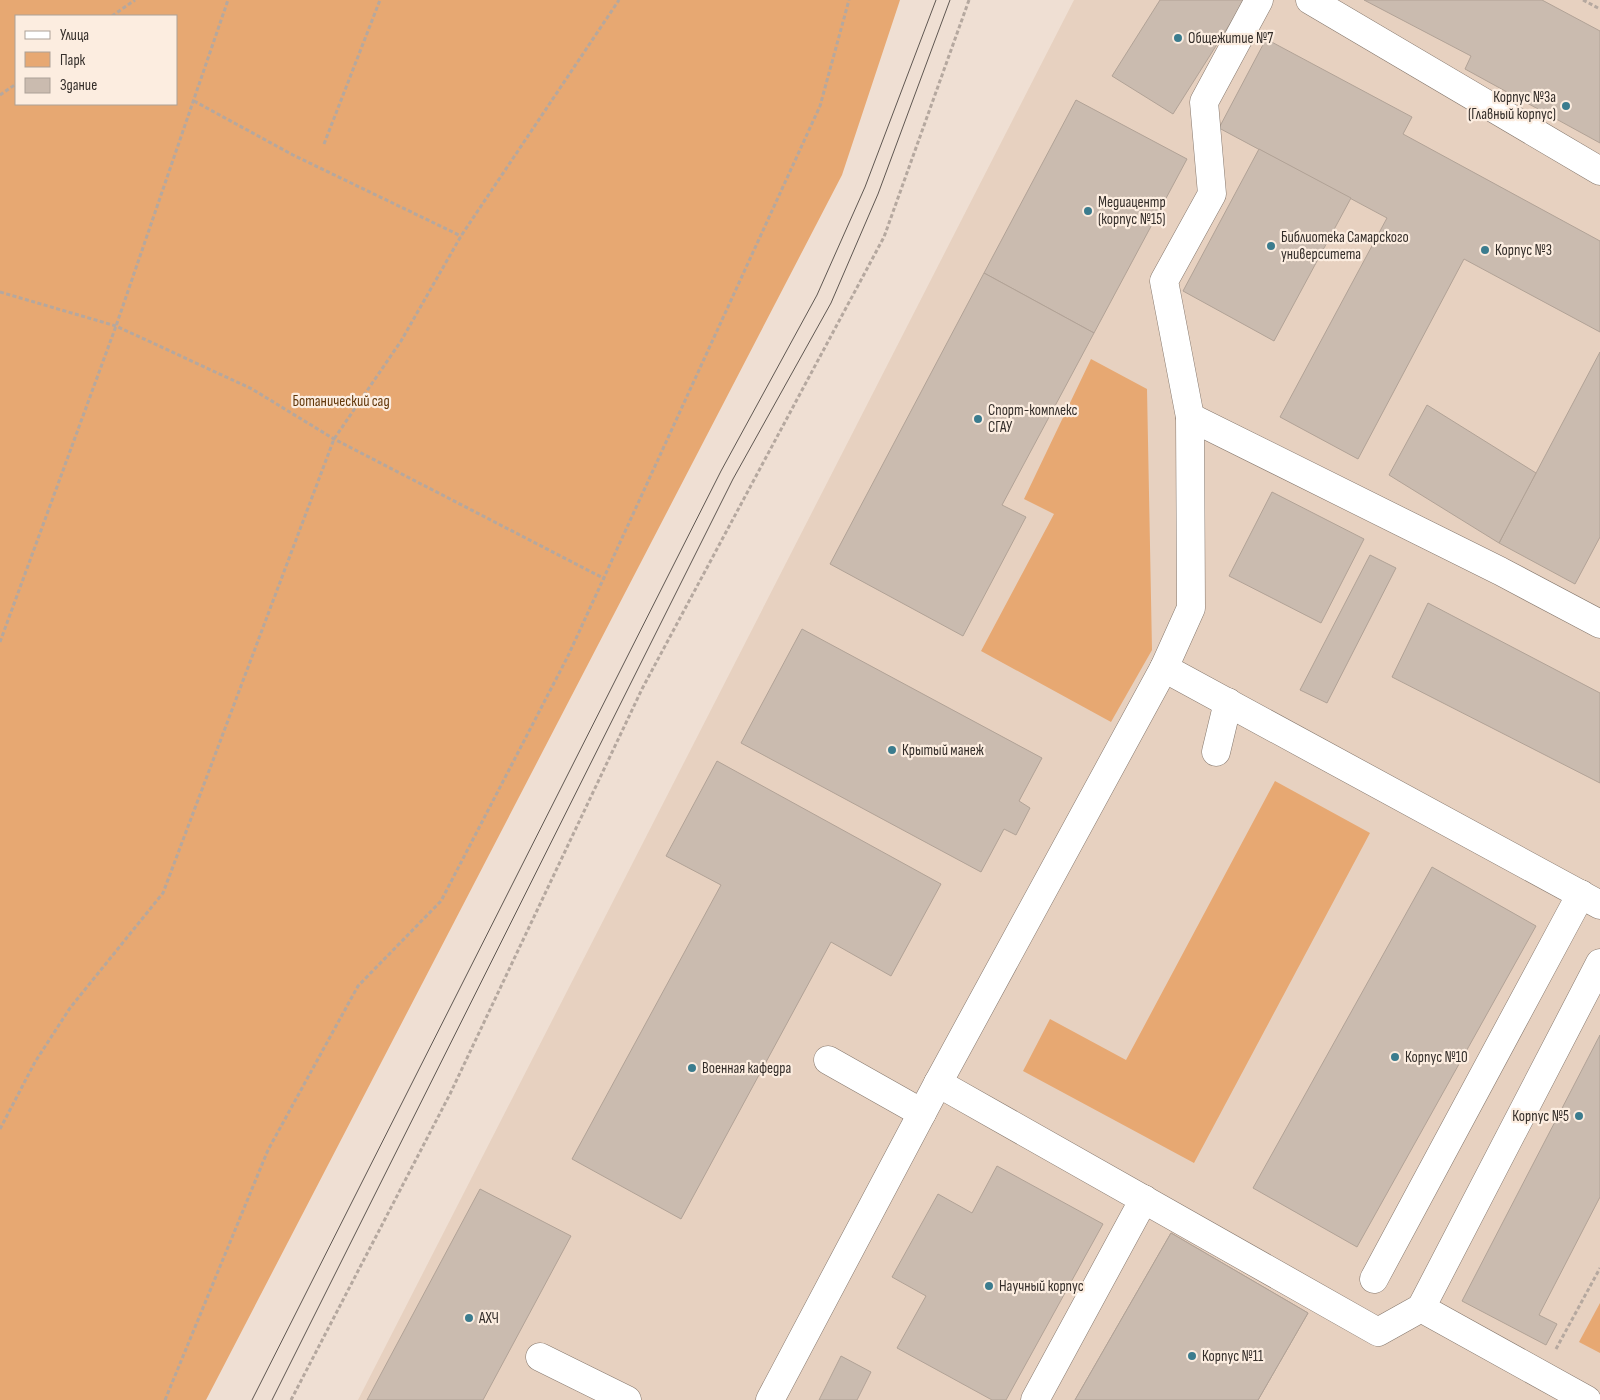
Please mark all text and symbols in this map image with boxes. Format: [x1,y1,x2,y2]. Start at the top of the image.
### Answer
legend [15,15,178,105]
text: Улица [60,26,89,45]
place label: Общежитие №7 [1188,29,1273,48]
marker: Общежитие №7 [1172,32,1184,44]
text: Парк [60,51,86,70]
text: Здание [60,76,97,95]
place label: Корпус №3a (Главный корпус) [1468,88,1556,124]
marker: Корпус №3a (Главный корпус) [1560,100,1572,112]
place label: Медиацентр (корпус №15) [1098,193,1166,229]
marker: Медиацентр (корпус №15) [1082,205,1094,217]
place label: Библиотека Самарского университета [1281,228,1409,264]
marker: Библиотека Самарского университета [1265,240,1277,252]
place label: Корпус №3 [1495,241,1552,260]
marker: Корпус №3 [1479,244,1491,256]
park label: Ботанический сад [292,392,390,411]
place label: Спорт-комплекс СГАУ [988,401,1078,437]
marker: Спорт-комплекс СГАУ [972,413,984,425]
place label: Крытый манеж [902,741,984,760]
marker: Крытый манеж [886,744,898,756]
place label: Корпус №10 [1405,1048,1468,1067]
marker: Корпус №10 [1389,1051,1401,1063]
place label: Военная кафедра [702,1059,791,1078]
marker: Военная кафедра [686,1062,698,1074]
place label: Корпус №5 [1512,1107,1569,1126]
marker: Корпус №5 [1573,1110,1585,1122]
place label: Научный корпус [999,1277,1084,1296]
marker: Научный корпус [983,1280,995,1292]
place label: АХЧ [478,1309,499,1328]
marker: АХЧ [463,1312,475,1324]
place label: Корпус №11 [1202,1347,1264,1366]
marker: Корпус №11 [1186,1350,1198,1362]

